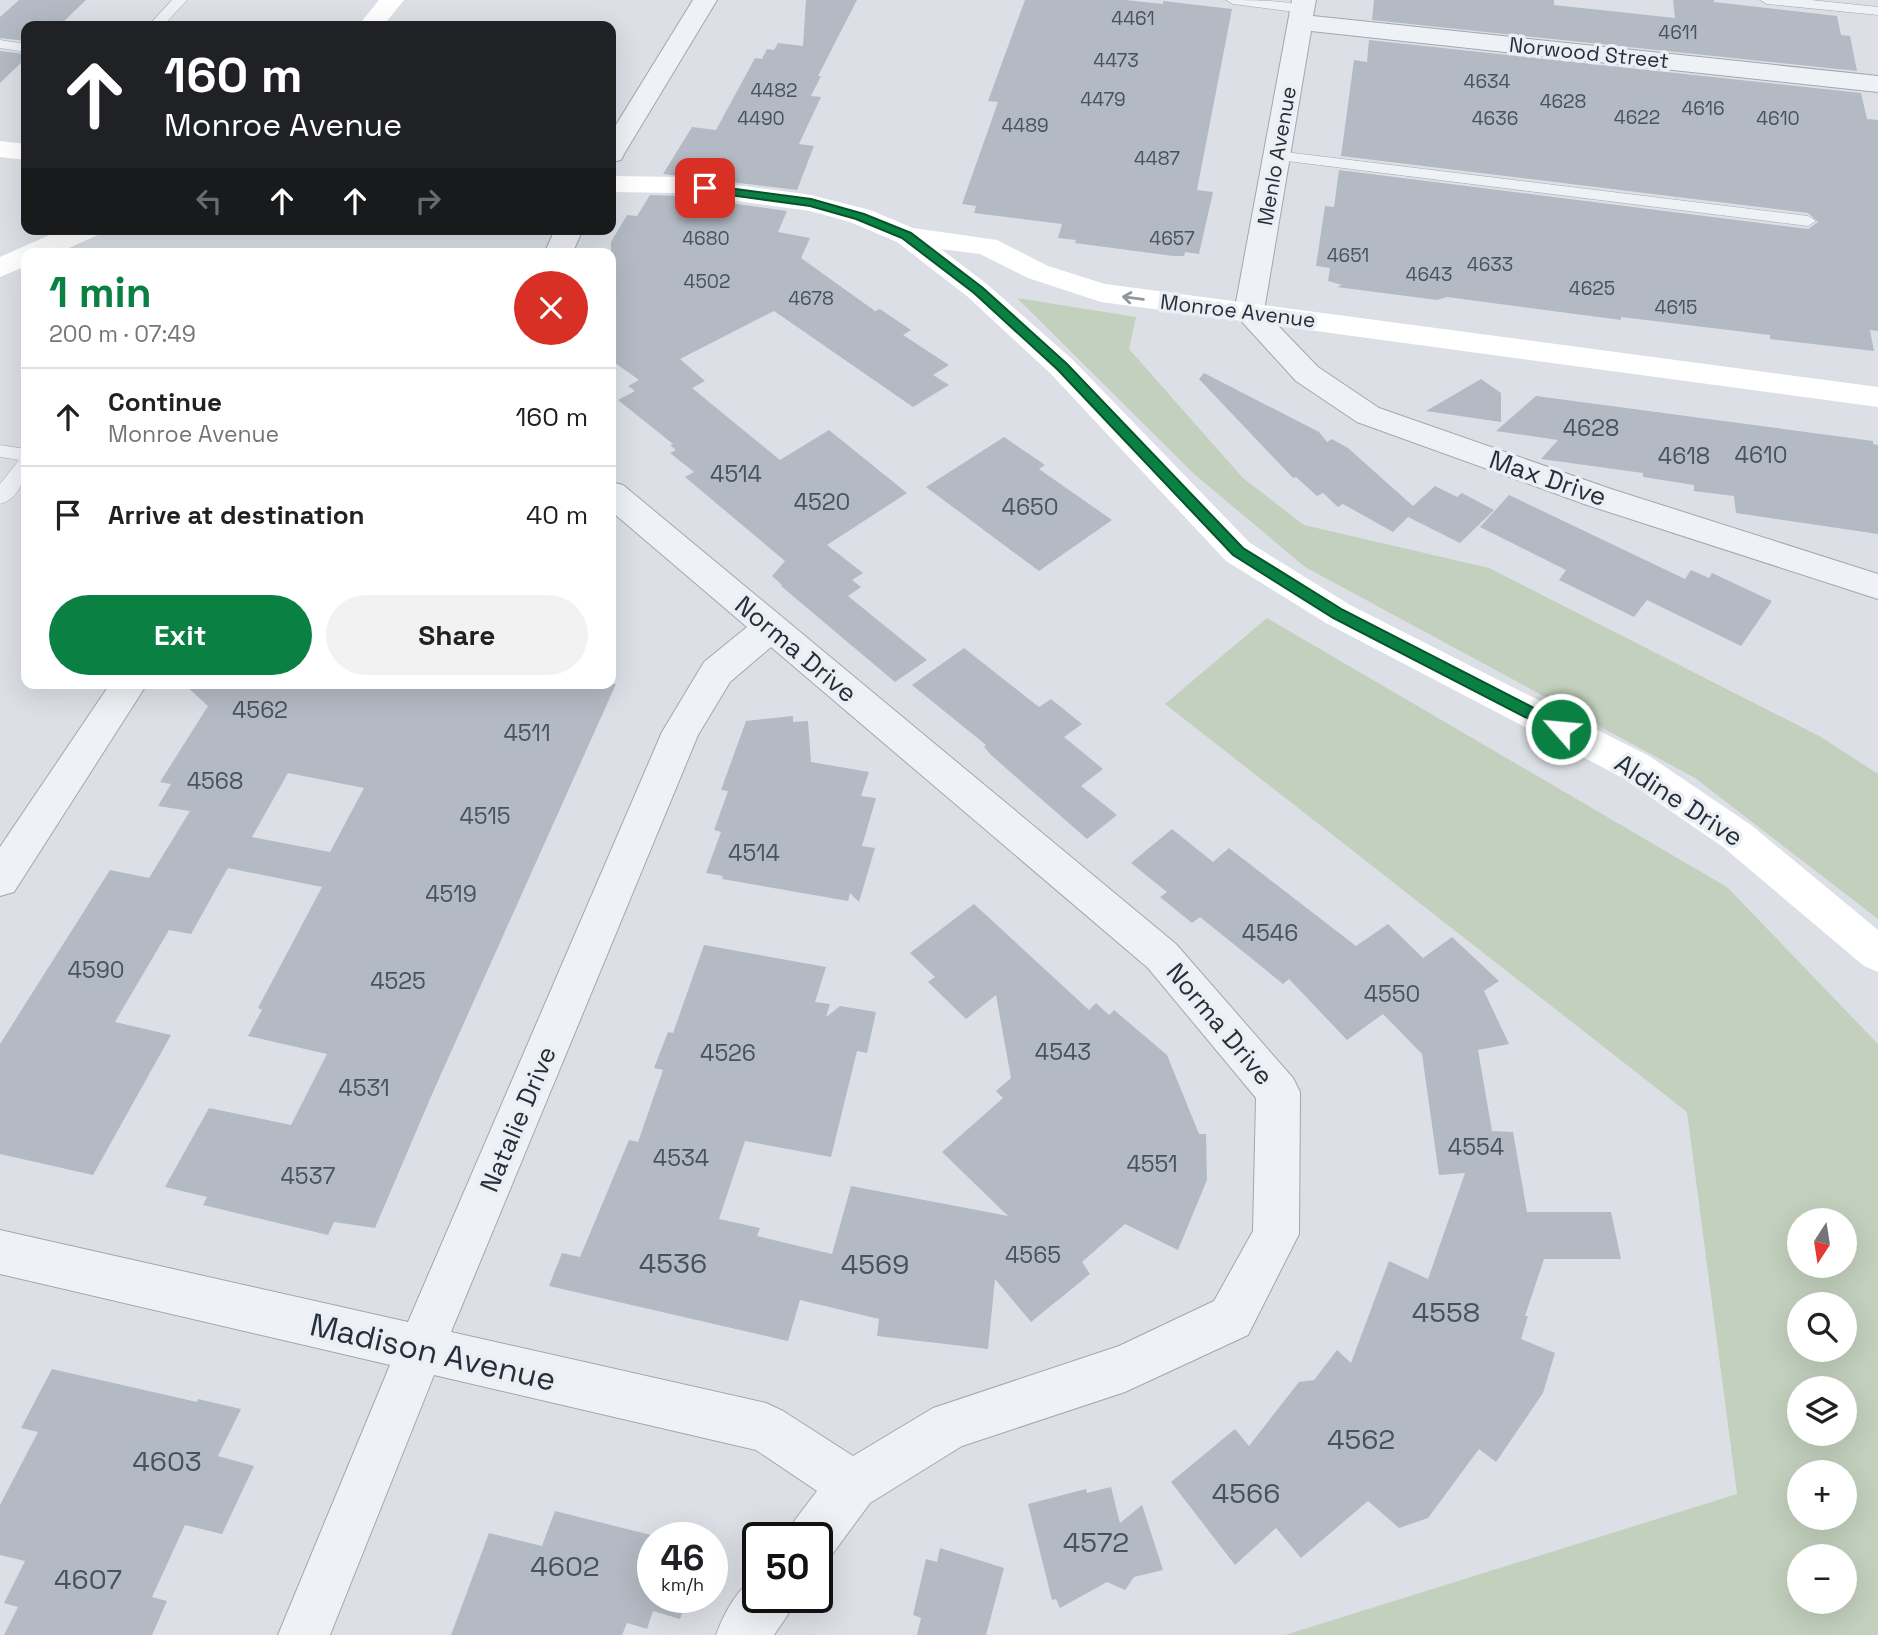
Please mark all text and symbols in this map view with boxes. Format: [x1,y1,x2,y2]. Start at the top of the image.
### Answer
house number: 4461 [1111,6,1155,31]
house number: 4611 [1658,20,1698,45]
street label: Norwood Street [1508,31,1670,74]
text: 160 m [164,44,302,106]
house number: 4473 [1093,48,1139,73]
icon: ahead [49,49,140,140]
house number: 4634 [1464,69,1511,94]
house number: 4482 [750,78,798,103]
street label: Menlo Avenue [1251,84,1302,228]
house number: 4479 [1080,87,1126,112]
house number: 4628 [1540,89,1586,114]
house number: 4616 [1681,96,1725,121]
text: Monroe Avenue [164,105,402,145]
house number: 4622 [1614,105,1660,130]
house number: 4490 [737,106,785,131]
house number: 4636 [1472,106,1518,131]
house number: 4610 [1756,106,1800,131]
house number: 4489 [1001,113,1049,138]
house number: 4487 [1134,146,1180,171]
pin [675,158,735,218]
icon: arrive [686,169,724,207]
icon: left [190,182,228,220]
icon: ahead [263,182,301,220]
icon: ahead [336,182,374,220]
icon: right [409,182,447,220]
house number: 4680 [682,226,730,251]
house number: 4657 [1149,226,1195,251]
house number: 4651 [1327,243,1369,268]
house number: 4633 [1467,252,1513,277]
house number: 4643 [1406,262,1452,287]
text: 1 min [49,266,152,319]
house number: 4502 [684,269,730,294]
button: close [514,271,588,345]
house number: 4625 [1569,276,1615,301]
house number: 4678 [788,286,834,311]
street label: Monroe Avenue [1159,288,1317,333]
one-way arrow [1122,291,1145,304]
house number: 4615 [1655,295,1697,320]
text: 200 m · 07:49 [49,319,196,349]
text: Continue [108,385,222,419]
icon: ahead [49,398,87,436]
text: 160 m [516,400,588,434]
house number: 4628 [1563,413,1619,443]
text: Monroe Avenue [108,419,279,449]
house number: 4610 [1735,440,1787,470]
house number: 4618 [1658,441,1710,471]
street label: Max Drive [1485,442,1611,514]
house number: 4514 [710,459,762,489]
house number: 4520 [794,487,850,517]
house number: 4650 [1002,492,1058,522]
icon: arrive [49,496,87,534]
text: Arrive at destination [108,498,365,532]
text: 40 m [526,498,588,532]
street label: Norma Drive [728,588,864,710]
button: Exit [49,595,312,675]
button: Share [326,595,588,675]
position arrow [1524,692,1598,766]
house number: 4562 [232,695,288,725]
house number: 4511 [503,718,551,748]
street label: Aldine Drive [1608,746,1750,854]
house number: 4568 [187,766,243,796]
house number: 4515 [459,801,511,831]
house number: 4514 [728,838,780,868]
house number: 4519 [425,879,477,909]
house number: 4546 [1242,918,1298,948]
house number: 4590 [68,955,124,985]
street label: Norma Drive [1159,956,1281,1092]
house number: 4525 [370,966,426,996]
house number: 4550 [1364,979,1420,1009]
house number: 4543 [1035,1037,1091,1067]
house number: 4526 [700,1038,756,1068]
street label: Natalie Drive [472,1041,564,1197]
house number: 4531 [338,1073,390,1103]
house number: 4554 [1448,1132,1504,1162]
house number: 4534 [653,1143,709,1173]
house number: 4551 [1126,1149,1178,1179]
house number: 4537 [280,1161,336,1191]
north arrow [1787,1208,1857,1278]
map controls [1787,1208,1857,1614]
house number: 4565 [1005,1240,1061,1270]
house number: 4536 [639,1245,707,1281]
house number: 4569 [841,1246,909,1282]
button: search [1787,1292,1857,1362]
house number: 4558 [1412,1294,1480,1330]
street label: Madison Avenue [306,1304,560,1400]
button: layers [1787,1376,1857,1446]
house number: 4562 [1327,1421,1395,1457]
house number: 4603 [132,1443,202,1479]
button: + [1787,1460,1857,1530]
house number: 4566 [1212,1475,1280,1511]
speed limit sign: 50 [742,1522,833,1613]
house number: 4572 [1063,1524,1129,1560]
text: 46 [661,1536,704,1580]
button: − [1787,1544,1857,1614]
house number: 4602 [530,1548,600,1584]
house number: 4607 [54,1561,122,1597]
text: km/h [661,1573,704,1596]

